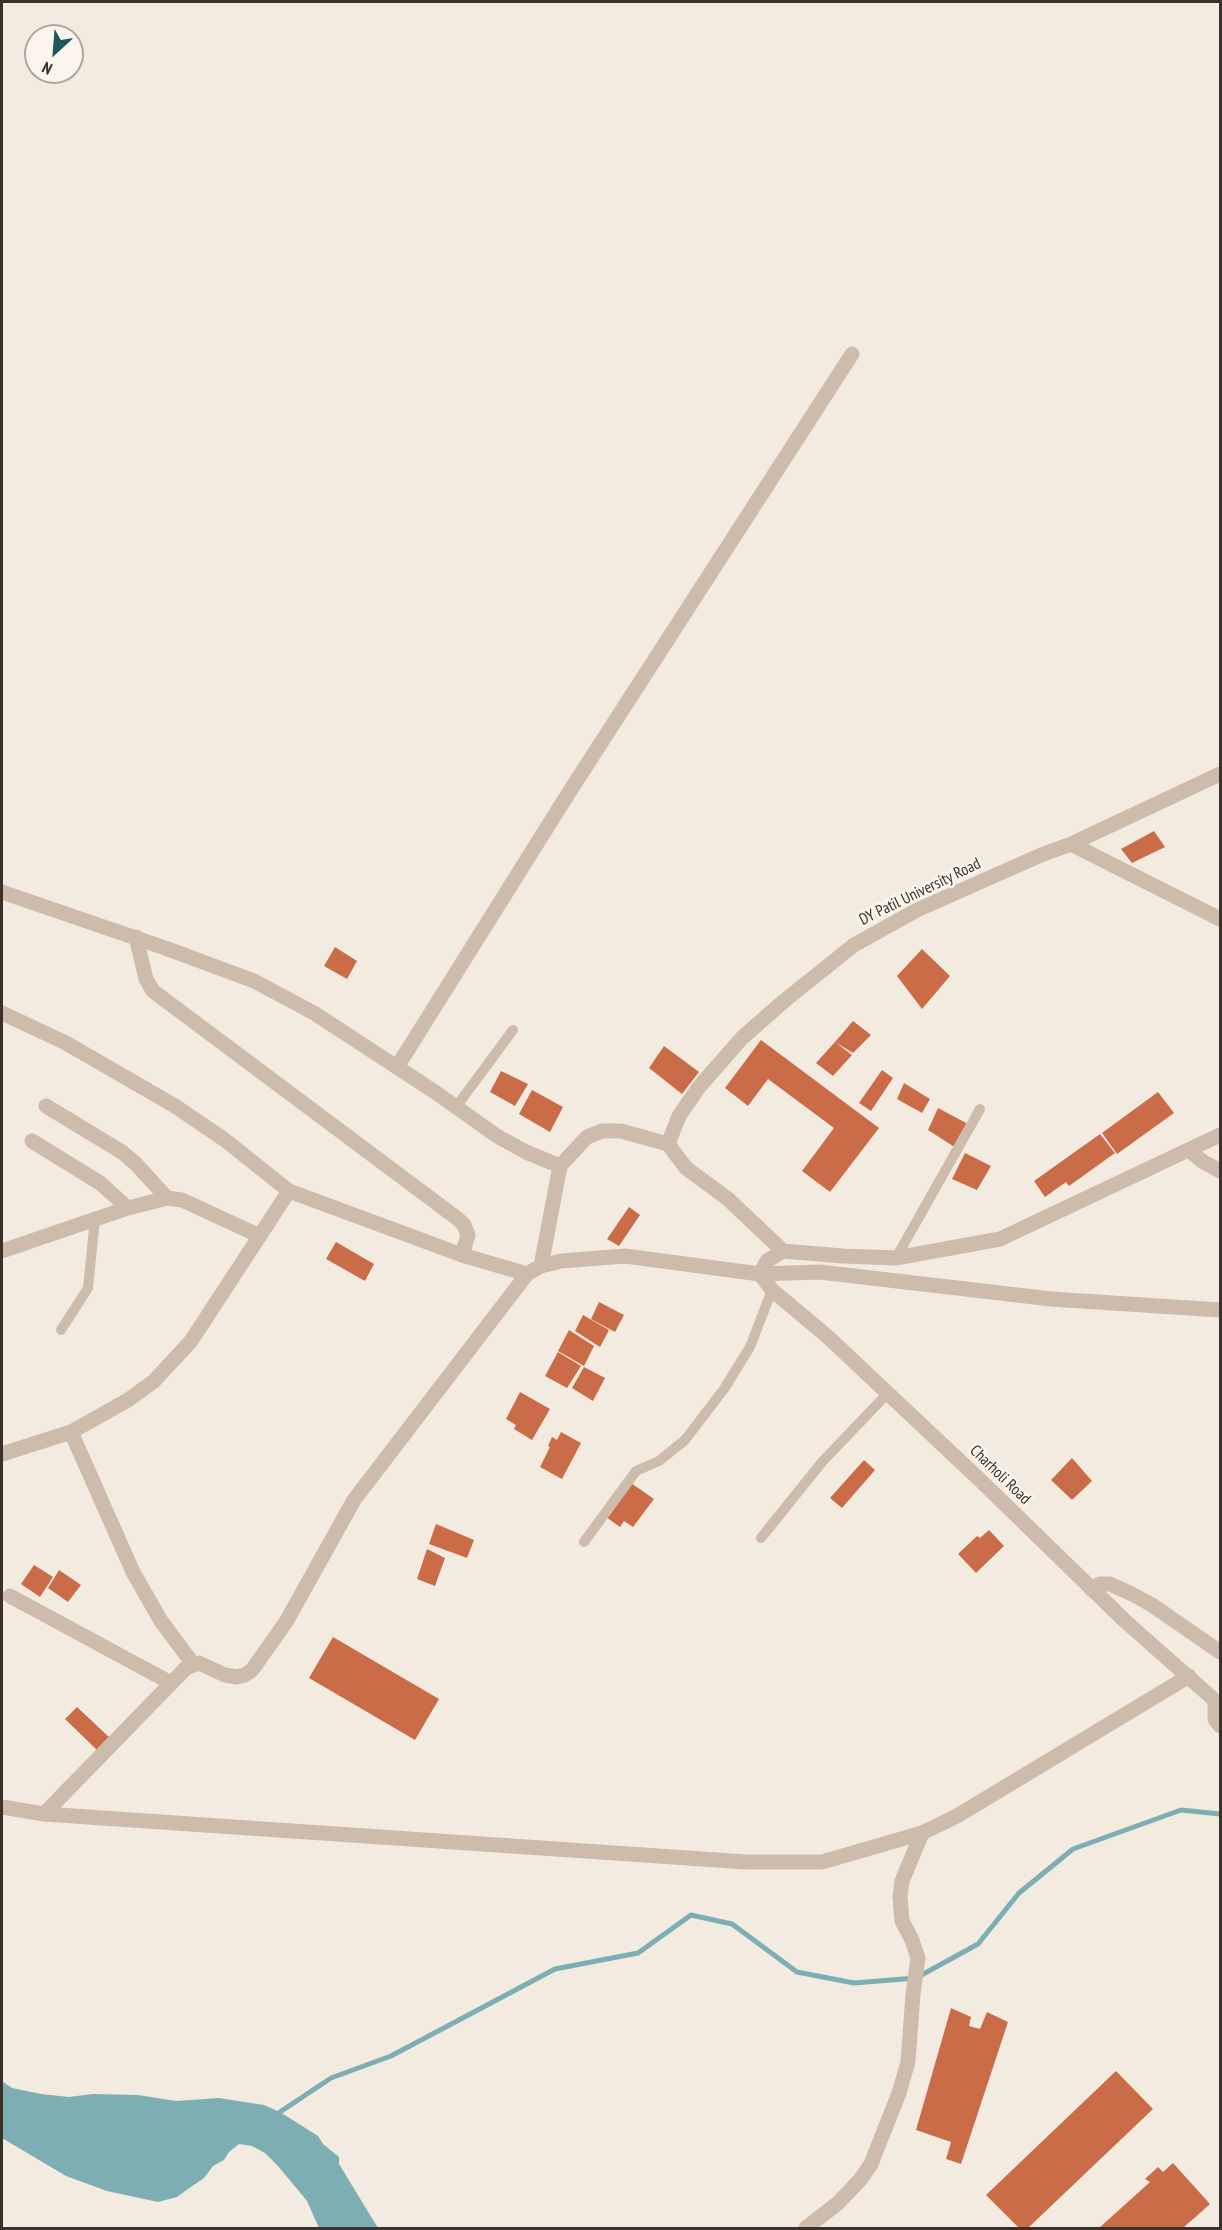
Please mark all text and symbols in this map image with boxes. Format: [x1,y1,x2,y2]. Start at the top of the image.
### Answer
north arrow [24,24,84,84]
text: N [39,58,55,79]
street label: DY Patil University Road [856,854,984,930]
street label: Charholi Road [966,1441,1034,1509]

